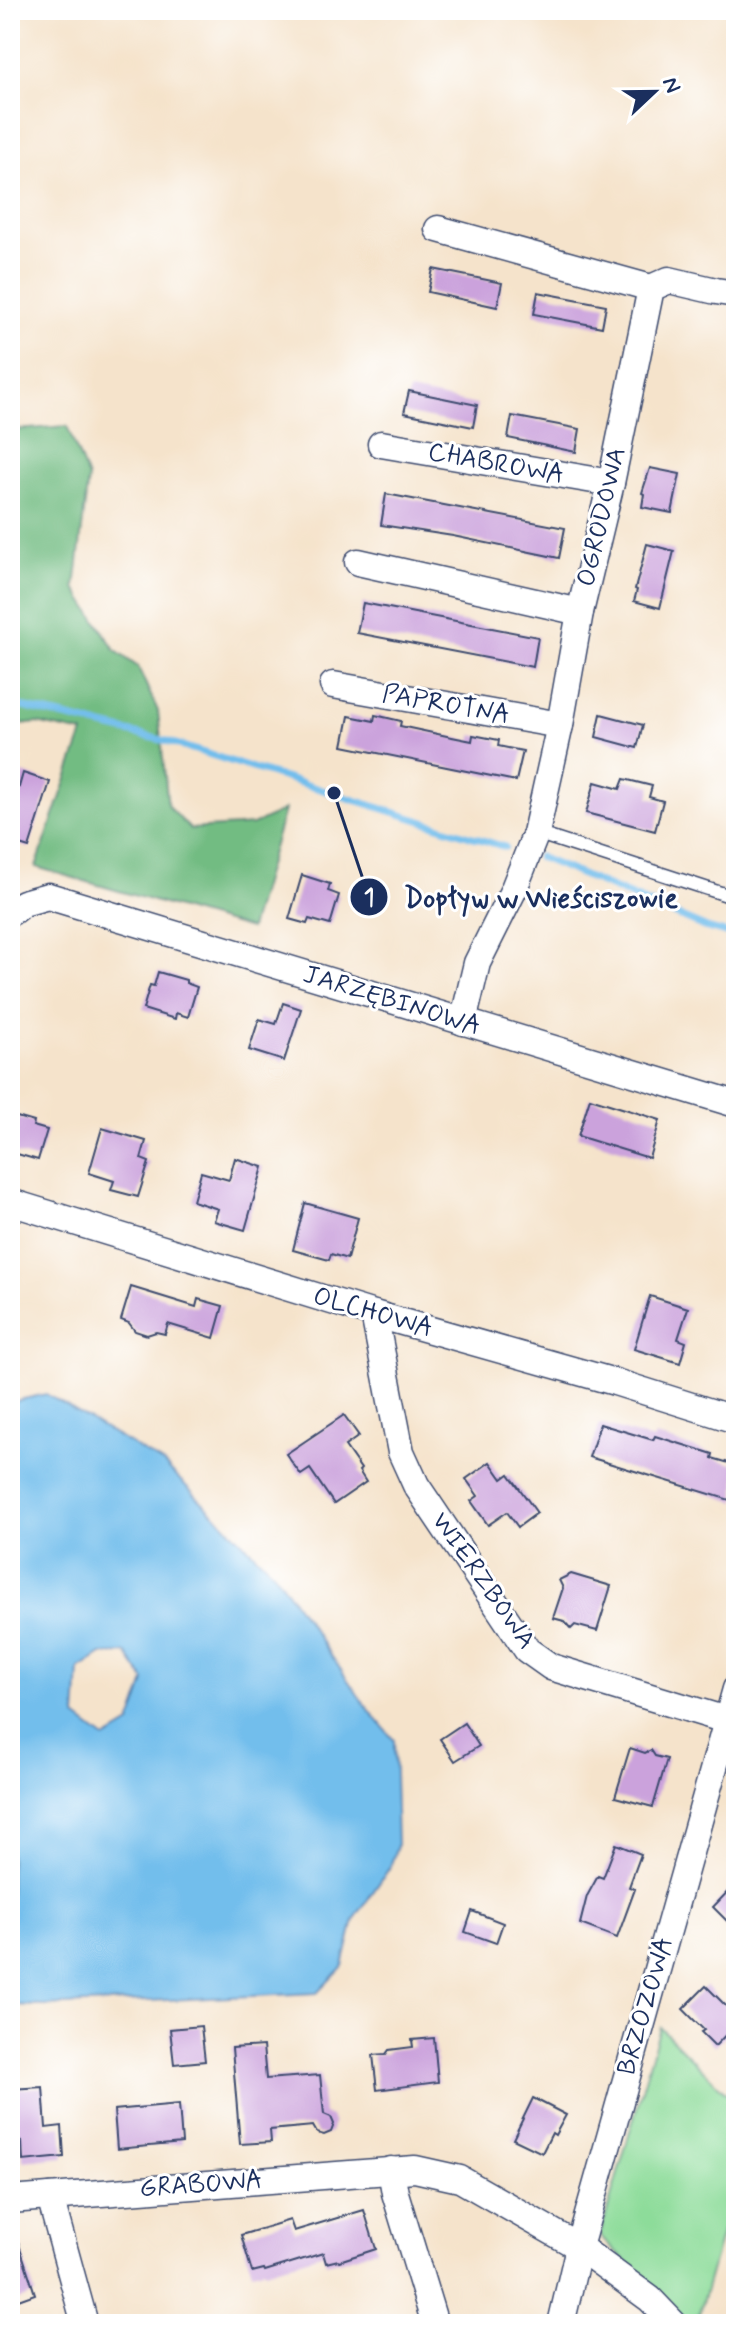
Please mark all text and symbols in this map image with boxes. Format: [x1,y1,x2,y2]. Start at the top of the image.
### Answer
north arrow [614,52,694,132]
text: N [655,73,686,97]
street label: CHABROWA [425,435,567,493]
street label: OGRODOWA [569,444,635,590]
street label: PAPROTNA [379,677,513,733]
callout: Dopływ w Wieściszowie [349,871,692,923]
text: Dopływ w Wieściszowie [404,881,678,918]
text: 1 [364,883,374,914]
street label: JARZĘBINOWA [299,958,485,1044]
street label: OLCHOWA [309,1280,437,1346]
street label: WIERZBOWA [423,1506,543,1656]
street label: BRZOZOWA [610,1933,682,2079]
street label: GRABOWA [138,2164,264,2206]

